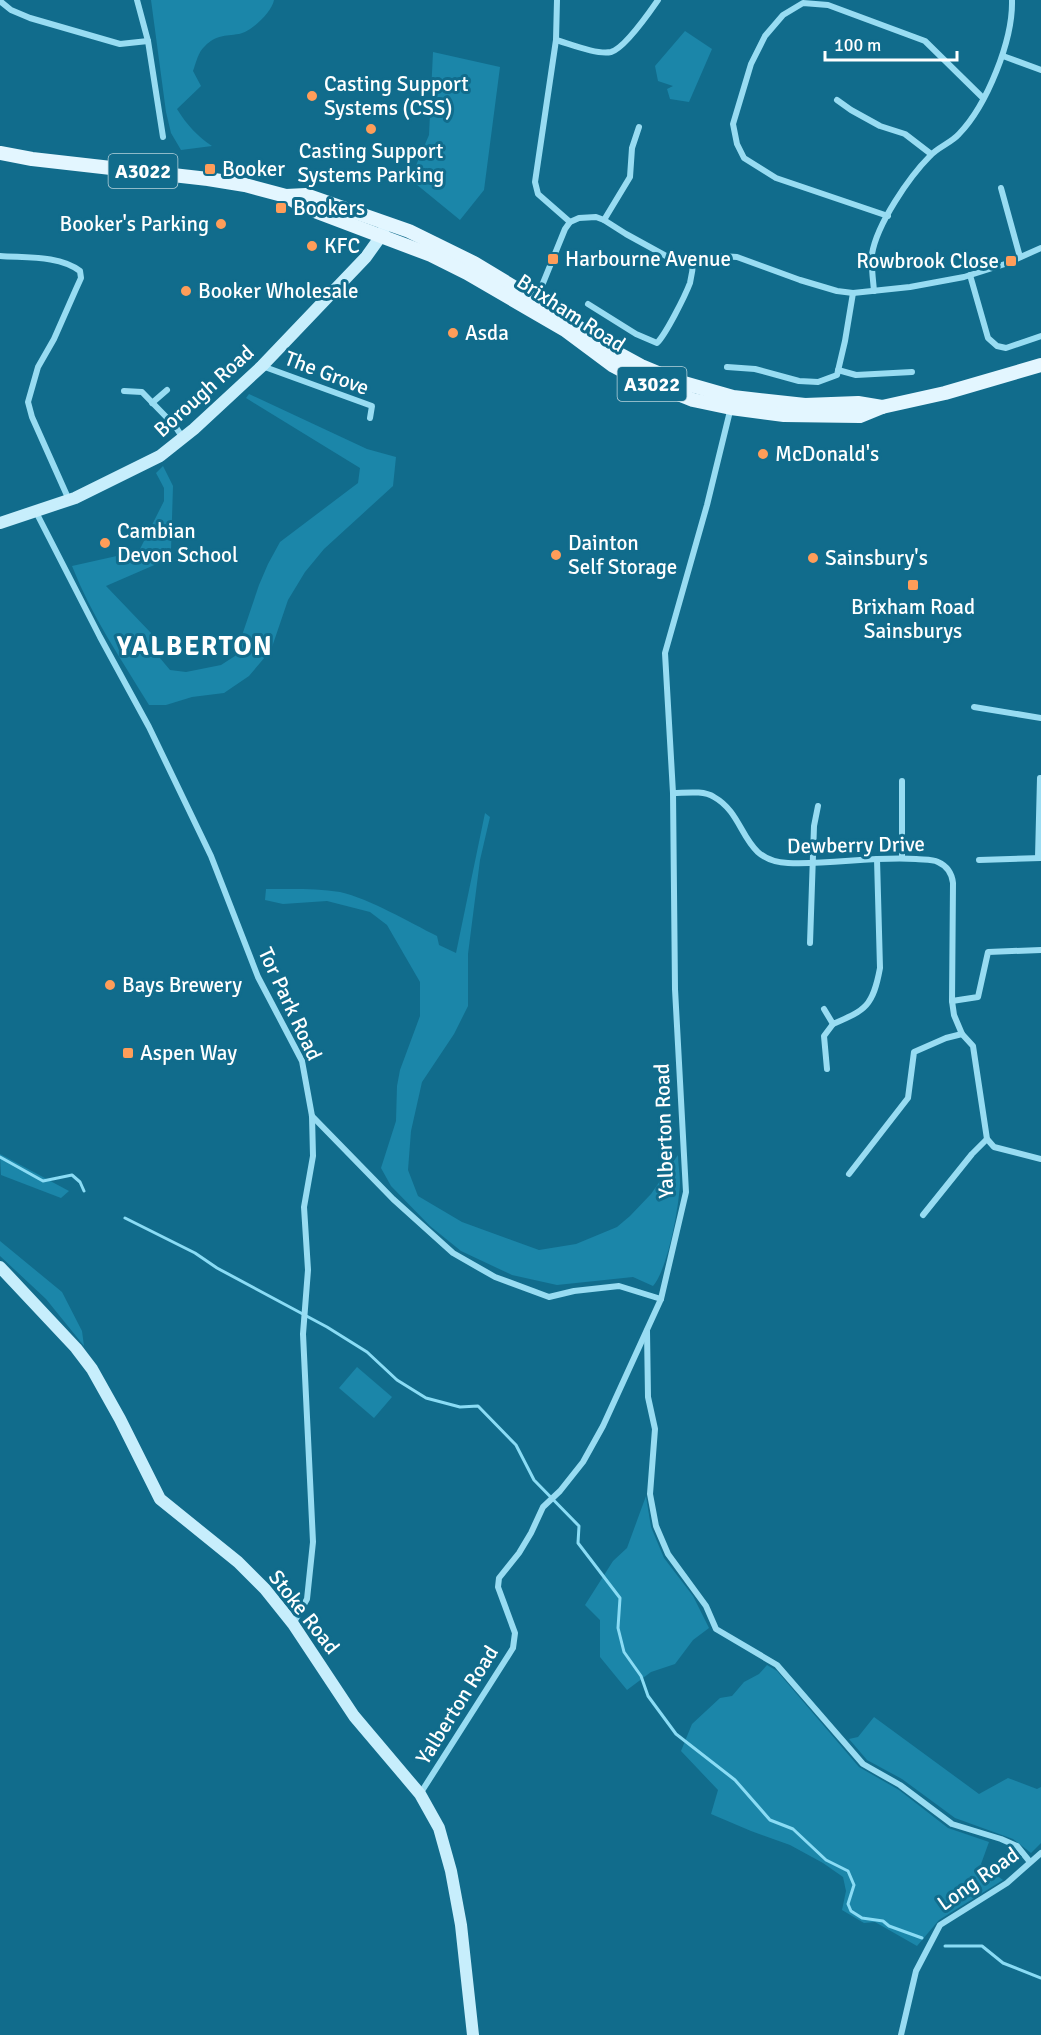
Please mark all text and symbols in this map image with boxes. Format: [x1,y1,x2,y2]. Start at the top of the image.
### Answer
scale bar [825,24,957,62]
text: 100 m [834,34,881,56]
place label: Casting Support Systems (CSS) [324,71,469,121]
marker: Casting Support Systems (CSS) [305,89,319,103]
marker: Casting Support Systems Parking [364,122,378,136]
place label: Casting Support Systems Parking [298,138,444,188]
road number: A3022 [108,154,178,188]
place label: Booker [222,156,285,182]
marker: Booker [203,162,217,176]
place label: Bookers [293,195,365,221]
marker: Bookers [274,201,288,215]
place label: Booker's Parking [60,211,209,237]
marker: Booker's Parking [214,217,228,231]
place label: KFC [324,233,360,259]
marker: KFC [305,239,319,253]
place label: Harbourne Avenue [565,246,731,272]
place label: Rowbrook Close [856,248,999,274]
marker: Harbourne Avenue [546,252,560,266]
marker: Rowbrook Close [1004,254,1018,268]
street label: Brixham Road [512,268,630,358]
place label: Booker Wholesale [198,278,359,304]
marker: Booker Wholesale [179,284,193,298]
place label: Asda [465,320,509,346]
marker: Asda [446,326,460,340]
street label: Borough Road [149,339,259,443]
street label: The Grove [281,345,373,401]
road number: A3022 [618,367,686,401]
place label: McDonald's [775,441,879,467]
marker: McDonald's [756,447,770,461]
place label: Cambian Devon School [117,518,238,568]
place label: Dainton Self Storage [568,530,677,580]
marker: Cambian Devon School [98,536,112,550]
place label: Sainsbury's [825,545,928,571]
marker: Dainton Self Storage [549,548,563,562]
marker: Sainsbury's [806,551,820,565]
marker: Brixham Road Sainsburys [906,578,920,592]
place label: Brixham Road Sainsburys [851,594,975,644]
district label: YALBERTON [116,630,273,663]
street label: Dewberry Drive [787,831,925,859]
street label: Tor Park Road [252,943,328,1065]
place label: Bays Brewery [122,972,242,998]
marker: Bays Brewery [103,978,117,992]
place label: Aspen Way [140,1040,237,1066]
marker: Aspen Way [121,1046,135,1060]
street label: Yalberton Road [649,1063,679,1199]
street label: Stoke Road [263,1565,345,1659]
street label: Yalberton Road [410,1641,504,1769]
street label: Long Road [932,1842,1024,1916]

